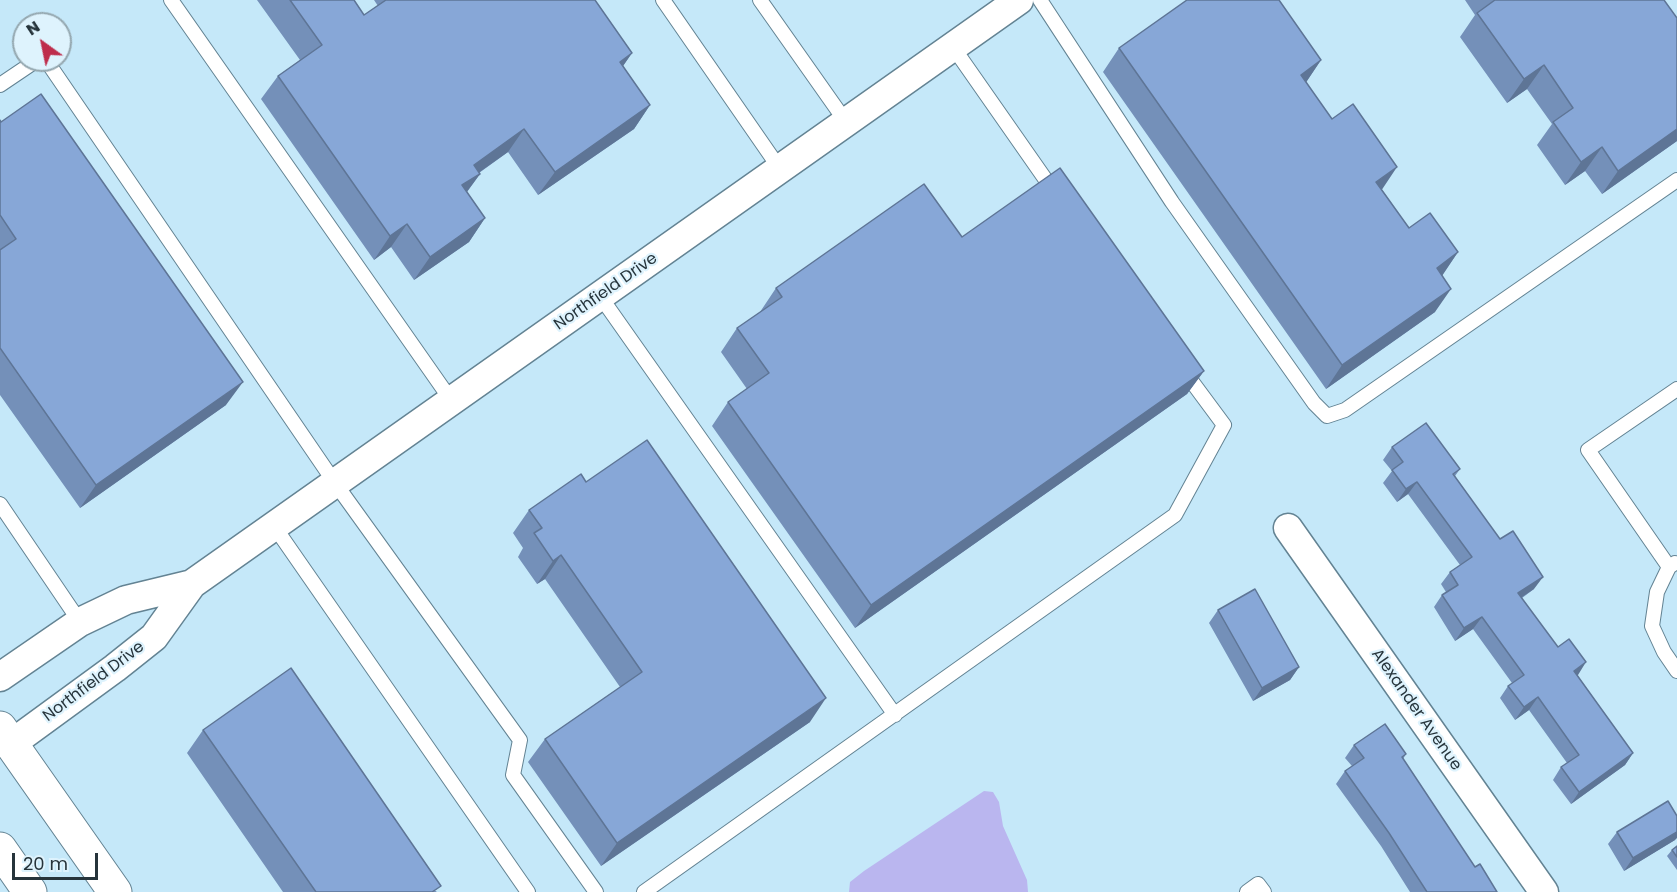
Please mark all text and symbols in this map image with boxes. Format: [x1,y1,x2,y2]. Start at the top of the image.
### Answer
north arrow [12,12,72,72]
text: N [22,15,44,41]
street label: Northfield Drive [551,249,661,335]
street label: Northfield Drive [40,638,148,726]
street label: Alexander Avenue [1367,645,1465,775]
scale bar [15,841,100,879]
text: 20 m [23,851,68,876]

